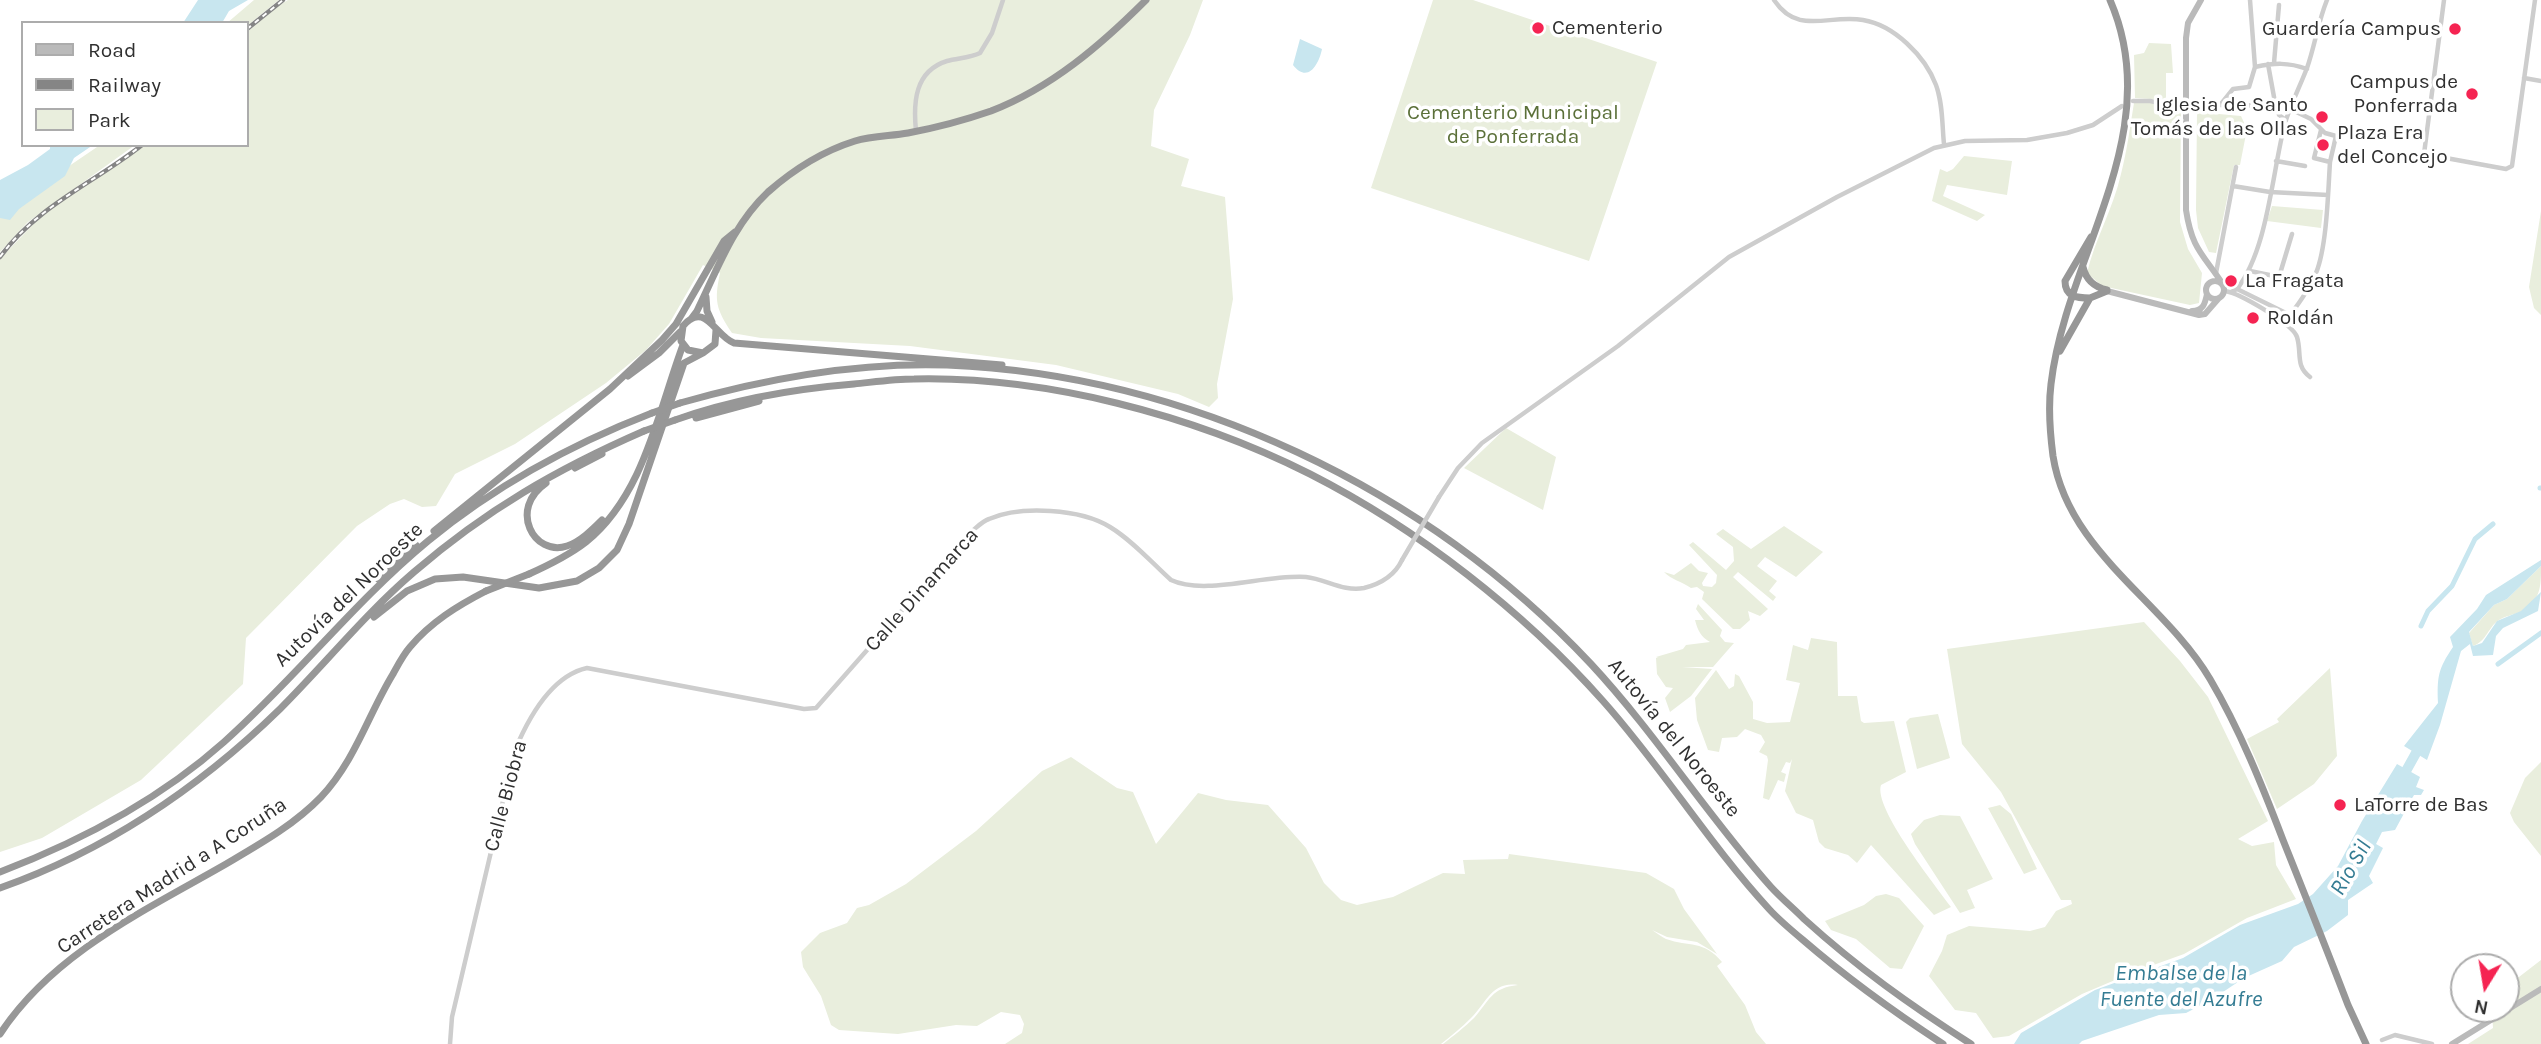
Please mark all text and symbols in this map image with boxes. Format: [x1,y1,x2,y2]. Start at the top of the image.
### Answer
place label: Cementerio [1552,15,1663,41]
place label: Guardería Campus [2262,16,2441,42]
marker: Cementerio [1530,20,1546,36]
legend [21,21,248,147]
marker: Guardería Campus [2447,21,2463,37]
text: Road [88,38,136,62]
place label: Campus de Ponferrada [2350,69,2458,119]
text: Railway [88,73,161,97]
marker: Campus de Ponferrada [2464,86,2480,102]
place label: Iglesia de Santo Tomás de las Ollas [2131,92,2308,142]
park label: Cementerio Municipal de Ponferrada [1407,100,1619,150]
text: Park [88,108,131,132]
marker: Iglesia de Santo Tomás de las Ollas [2314,109,2330,125]
place label: Plaza Era del Concejo [2337,120,2448,170]
marker: Plaza Era del Concejo [2315,137,2331,153]
place label: La Fragata [2245,268,2344,294]
marker: La Fragata [2223,273,2239,289]
place label: Roldán [2267,305,2334,331]
marker: Roldán [2245,310,2261,326]
street label: Autovía del Noroeste [269,518,429,672]
street label: Calle Dinamarca [860,523,984,657]
street label: Autovía del Noroeste [1602,654,1746,822]
street label: Calle Biobra [479,738,533,854]
street label: Carretera Madrid a A Coruña [52,792,292,960]
place label: LaTorre de Bas [2354,792,2489,818]
marker: LaTorre de Bas [2332,797,2348,813]
water label: Río Sil [2324,835,2378,901]
north arrow [2450,953,2520,1023]
water label: Embalse de la Fuente del Azufre [2100,959,2262,1013]
text: N [2473,995,2490,1019]

